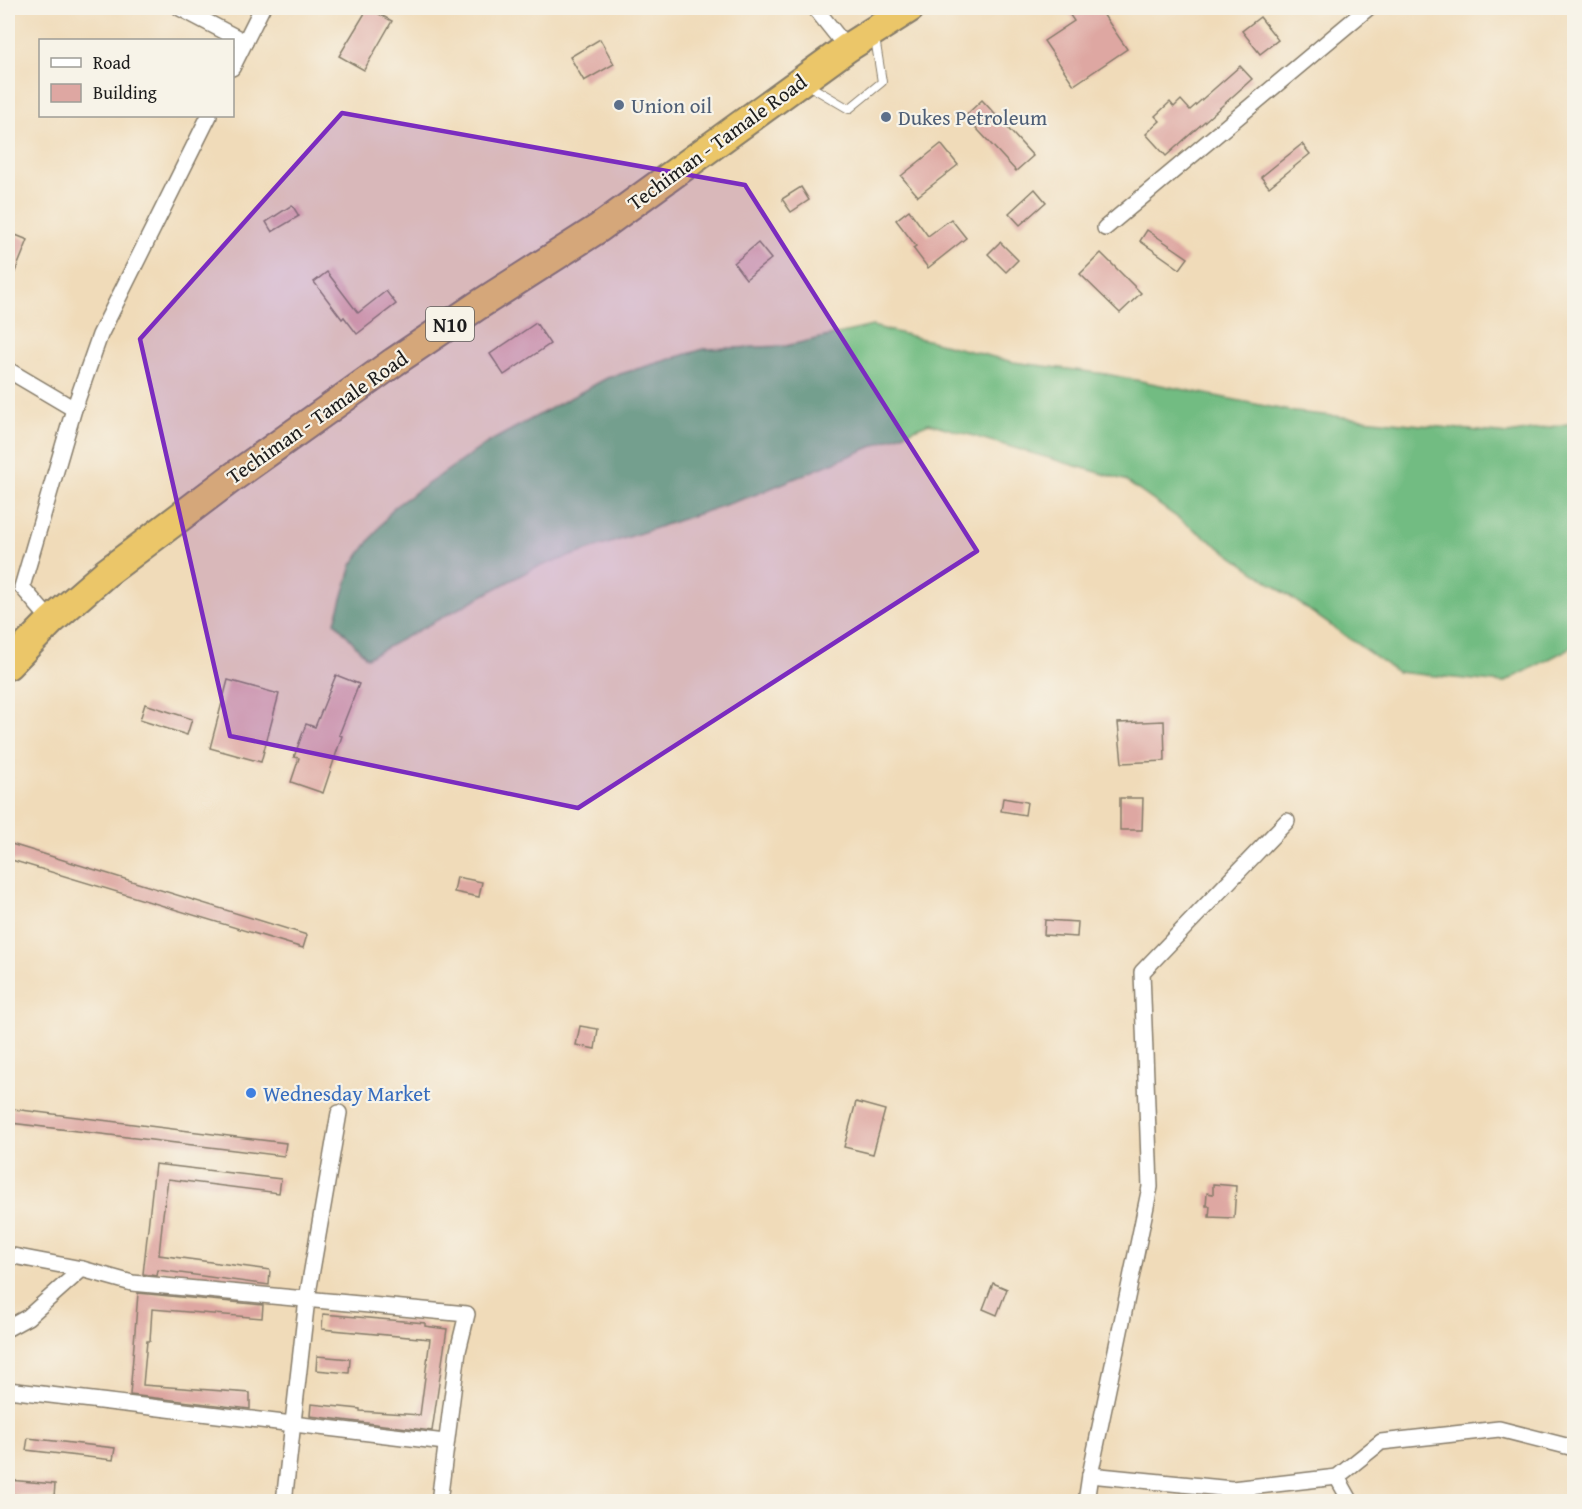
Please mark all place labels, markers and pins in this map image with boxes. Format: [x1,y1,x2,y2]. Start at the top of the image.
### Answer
place label: Union oil [631,90,712,121]
marker: Union oil [612,98,626,112]
place label: Dukes Petroleum [898,102,1047,133]
marker: Dukes Petroleum [879,110,893,124]
place label: Wednesday Market [263,1078,431,1109]
marker: Wednesday Market [244,1086,258,1100]

